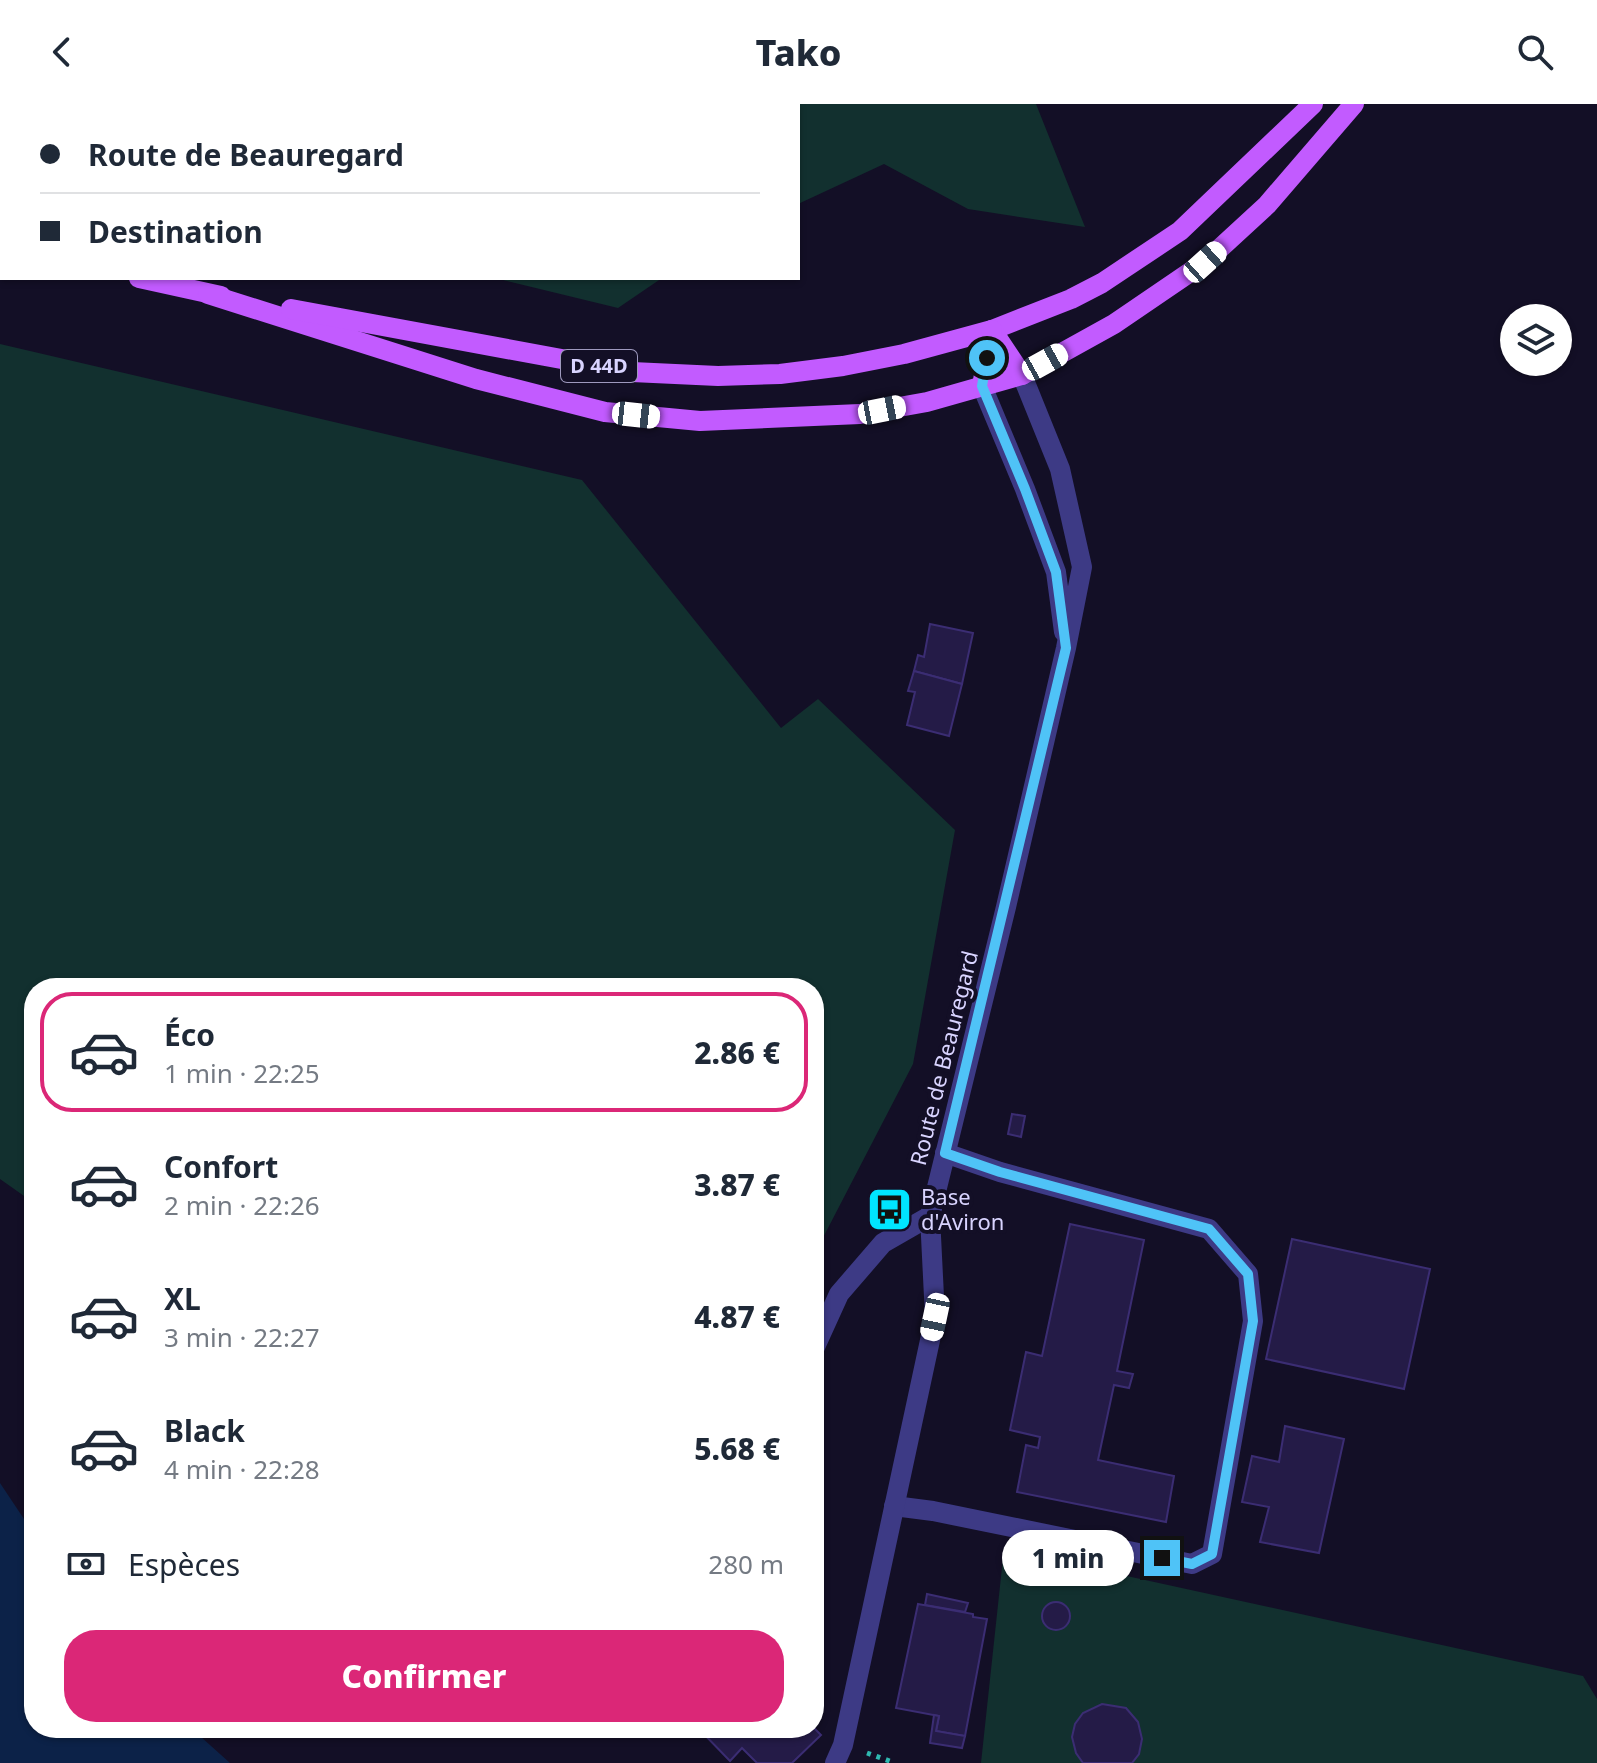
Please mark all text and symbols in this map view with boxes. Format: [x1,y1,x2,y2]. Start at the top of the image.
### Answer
text: Tako [756,28,841,77]
icon: back [40,30,84,74]
icon: search [1513,30,1557,74]
text: Route de Beauregard [88,134,404,175]
text: Destination [88,211,263,252]
car [1179,237,1231,287]
map controls [1500,304,1572,376]
button: layers [1500,304,1572,376]
route start [969,340,1005,376]
car [1018,340,1072,384]
road number: D 44D [561,350,637,382]
car [856,394,908,426]
car [611,401,661,429]
street label: Route de Beauregard [902,947,984,1168]
text: Éco [164,1014,215,1055]
icon: car [68,1016,140,1088]
text: 2.86 € [694,1032,780,1073]
text: 1 min · 22:25 [164,1055,320,1091]
text: Confort [164,1146,278,1187]
icon: car [68,1148,140,1220]
text: 3.87 € [694,1164,780,1205]
place label: Base d'Aviron [921,1181,1004,1236]
bus stop icon: Base d'Aviron [866,1186,914,1234]
text: 2 min · 22:26 [164,1187,320,1223]
text: XL [164,1278,201,1319]
icon: car [68,1280,140,1352]
car [918,1291,952,1343]
text: 4.87 € [694,1296,780,1337]
text: 3 min · 22:27 [164,1319,320,1355]
text: Black [164,1410,245,1451]
icon: car [68,1412,140,1484]
text: 5.68 € [694,1428,780,1469]
text: 4 min · 22:28 [164,1451,320,1487]
callout: 1 min [1002,1530,1134,1586]
text: 1 min [1032,1540,1104,1576]
route end [1144,1540,1180,1576]
icon: cash [64,1542,108,1586]
text: Espèces [128,1544,240,1585]
text: 280 m [708,1546,784,1582]
button: Confirmer [64,1630,784,1722]

